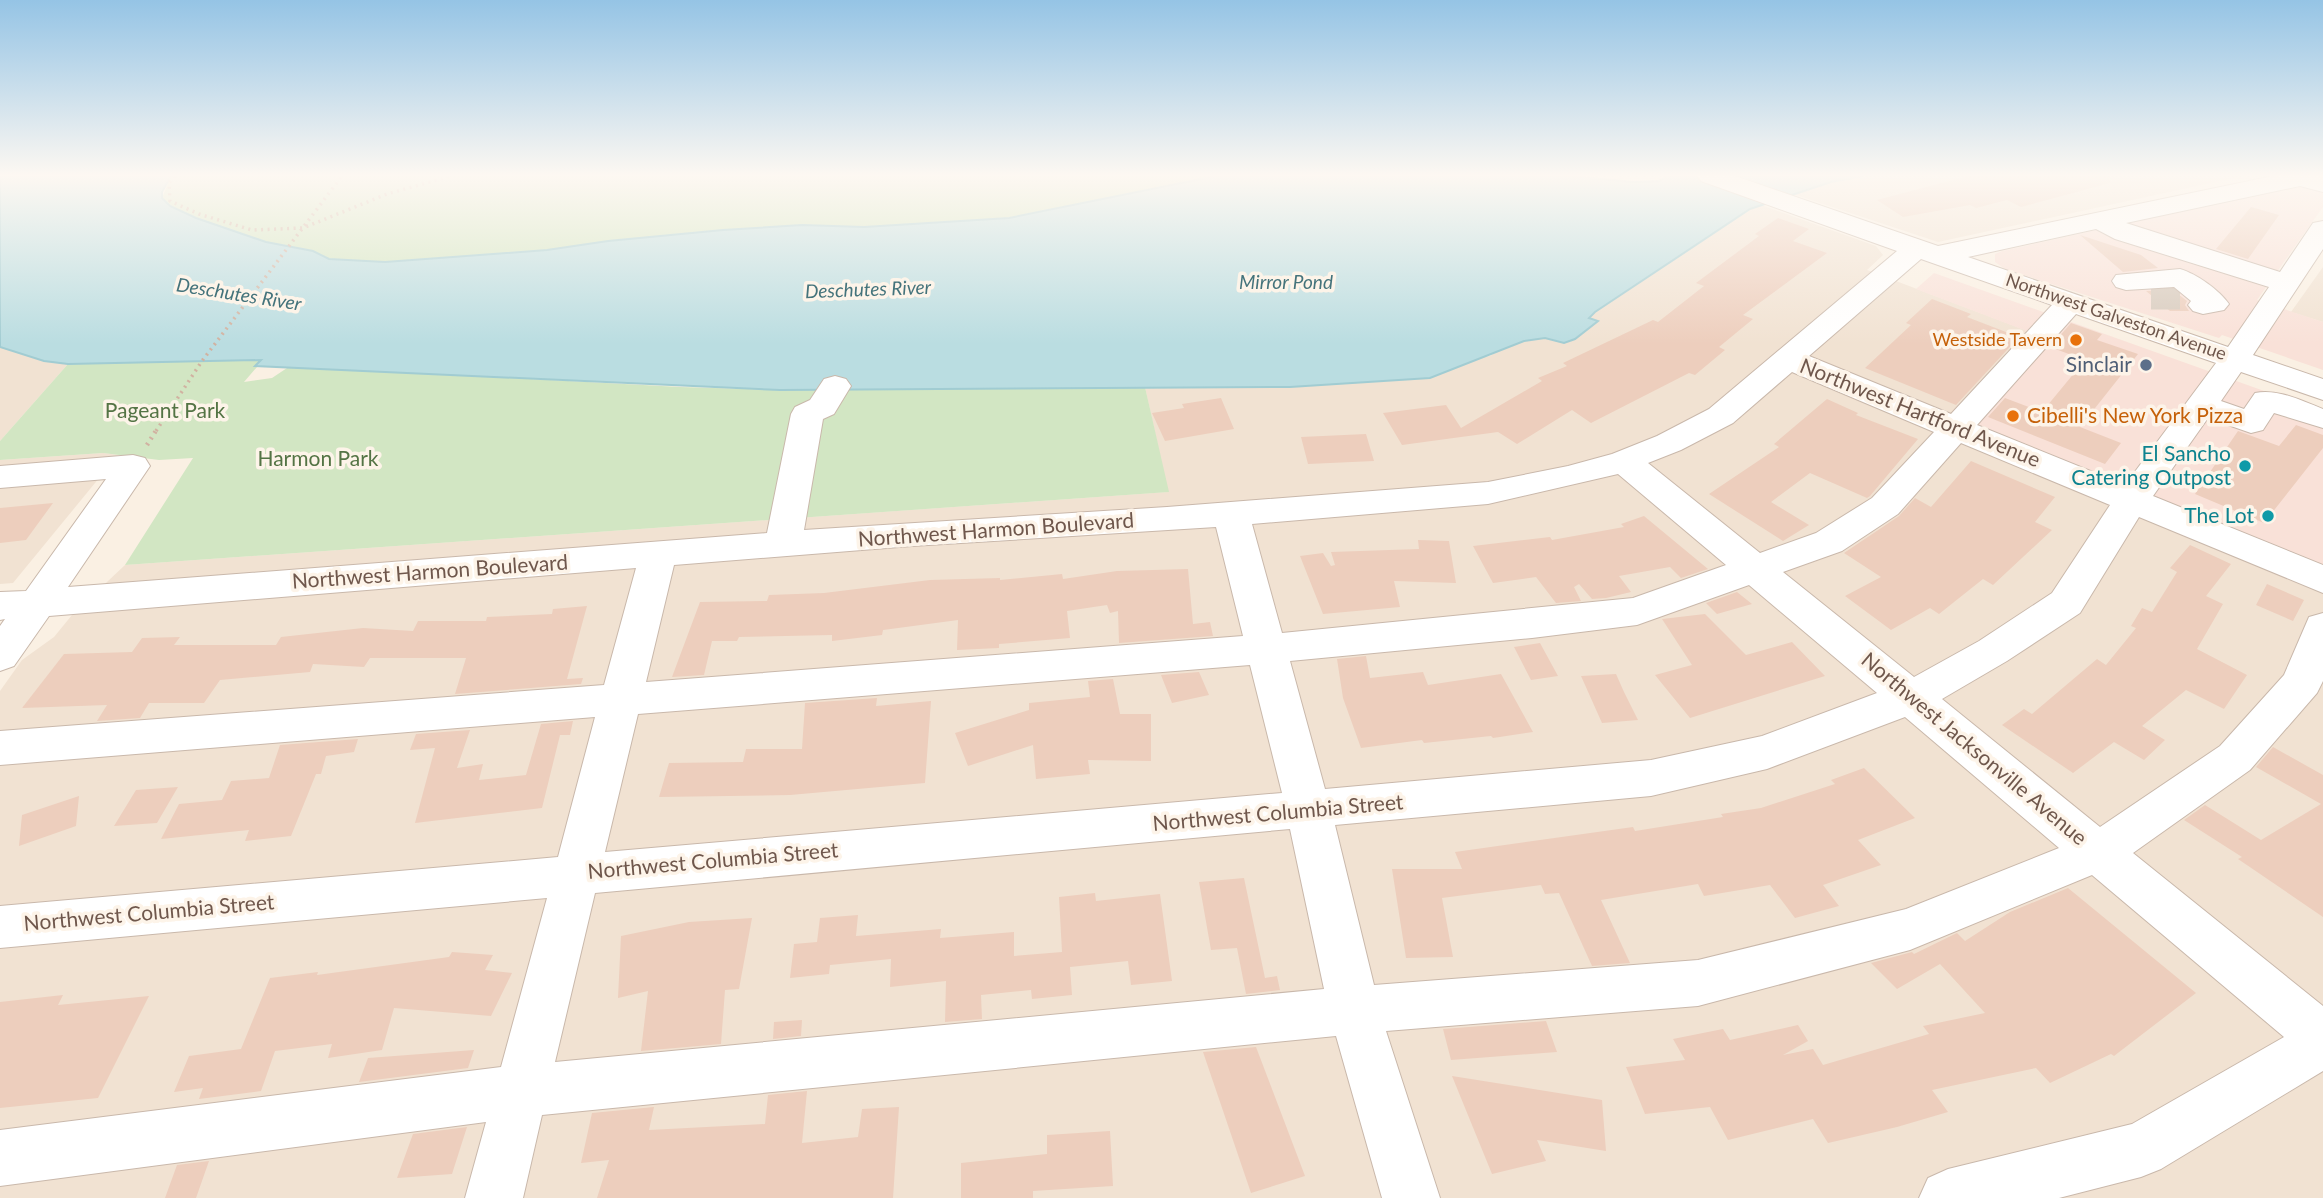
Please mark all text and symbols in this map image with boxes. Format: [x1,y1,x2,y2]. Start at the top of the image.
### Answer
street label: Northwest Galveston Avenue [2003,268,2230,364]
water label: Mirror Pond [1239,270,1333,293]
water label: Deschutes River [175,272,304,315]
water label: Deschutes River [804,275,932,302]
place label: Westside Tavern [1932,328,2062,350]
marker: Westside Tavern [2068,332,2084,348]
place label: Sinclair [2066,351,2132,376]
street label: Northwest Hartford Avenue [1797,352,2044,471]
marker: Sinclair [2138,357,2154,373]
park label: Pageant Park [105,397,226,422]
place label: Cibelli's New York Pizza [2027,402,2243,427]
marker: Cibelli's New York Pizza [2005,408,2021,424]
place label: El Sancho Catering Outpost [2071,440,2231,489]
park label: Harmon Park [257,445,379,470]
marker: El Sancho Catering Outpost [2237,458,2253,474]
place label: The Lot [2184,502,2254,527]
street label: Northwest Harmon Boulevard [857,506,1135,551]
marker: The Lot [2260,508,2276,524]
street label: Northwest Harmon Boulevard [291,548,569,593]
street label: Northwest Jacksonville Avenue [1857,646,2093,849]
street label: Northwest Columbia Street [1152,788,1405,835]
street label: Northwest Columbia Street [587,836,840,883]
street label: Northwest Columbia Street [23,888,276,935]

